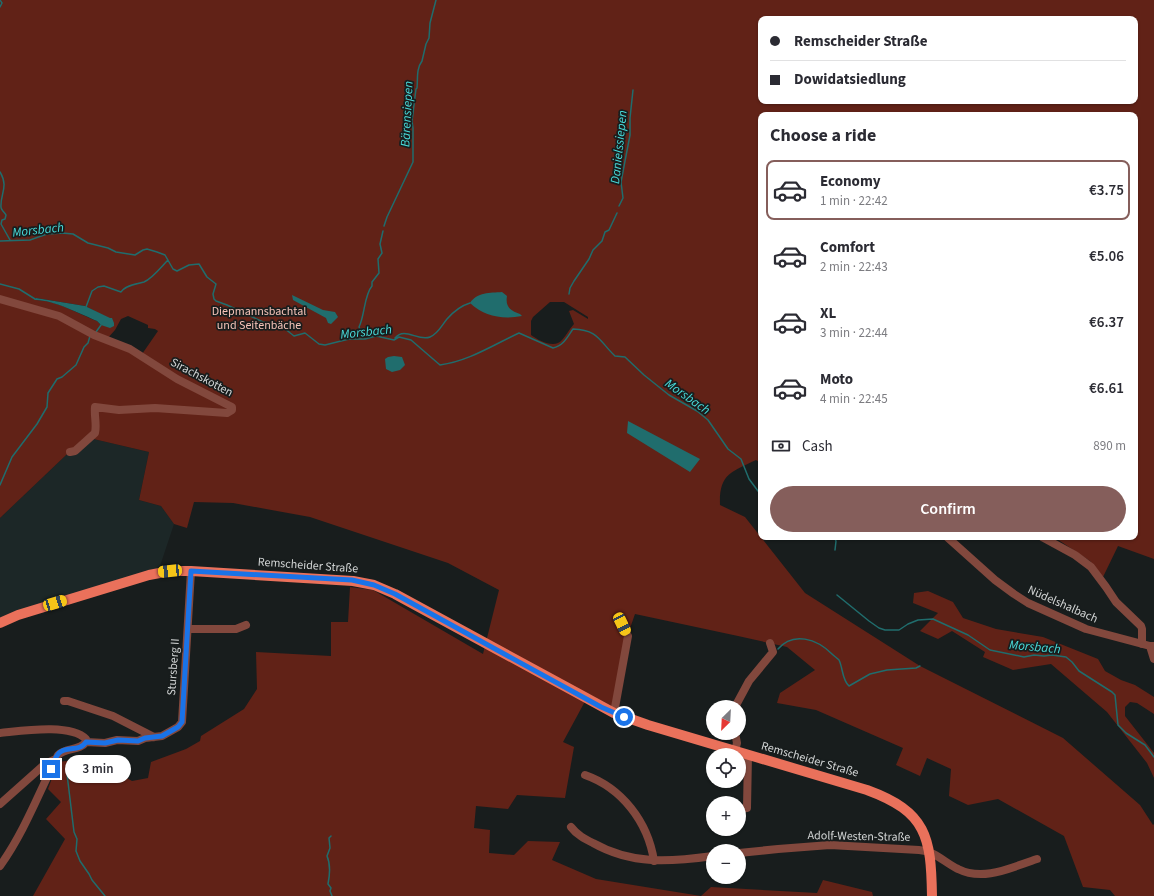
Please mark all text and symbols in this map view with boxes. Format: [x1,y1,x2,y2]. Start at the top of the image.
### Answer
text: Remscheider Straße [794,31,928,52]
text: Dowidatsiedlung [794,69,906,90]
water label: Bärensiepen [396,80,418,148]
water label: Danielssiepen [606,109,632,185]
text: Choose a ride [770,123,876,148]
text: Economy [820,171,881,192]
icon: car [772,172,808,208]
text: €3.75 [1089,180,1124,201]
text: 1 min · 22:42 [820,192,888,210]
water label: Morsbach [11,218,65,242]
text: Comfort [820,237,875,258]
icon: car [772,238,808,274]
text: €5.06 [1089,246,1124,267]
text: 2 min · 22:43 [820,258,888,276]
park label: Diepmannsbachtal und Seitenbäche [212,303,306,334]
text: XL [820,303,836,324]
icon: car [772,304,808,340]
text: €6.37 [1089,312,1124,333]
water label: Morsbach [339,320,393,344]
text: 3 min · 22:44 [820,324,888,342]
street label: Sirachskotten [168,354,236,401]
text: Moto [820,369,853,390]
icon: car [772,370,808,406]
water label: Morsbach [661,375,714,419]
text: €6.61 [1089,378,1124,399]
text: 4 min · 22:45 [820,390,888,408]
icon: cash [770,435,792,457]
text: Cash [802,436,833,457]
text: 890 m [1093,437,1126,455]
button: Confirm [770,486,1126,532]
street label: Remscheider Straße [257,554,359,577]
car [157,564,183,578]
street label: Nüdelshalbach [1025,581,1101,628]
car [42,594,68,612]
car [611,611,633,637]
water label: Morsbach [1008,636,1062,658]
street label: Stursberg II [163,638,184,696]
north arrow [706,700,746,740]
map controls [706,700,746,884]
route start [615,708,633,726]
street label: Remscheider Straße [759,737,861,782]
button: locate [706,748,746,788]
callout: 3 min [65,755,131,783]
route end [42,760,60,778]
text: 3 min [83,760,113,778]
button: + [706,796,746,836]
street label: Adolf-Westen-Straße [807,827,911,846]
button: − [706,844,746,884]

